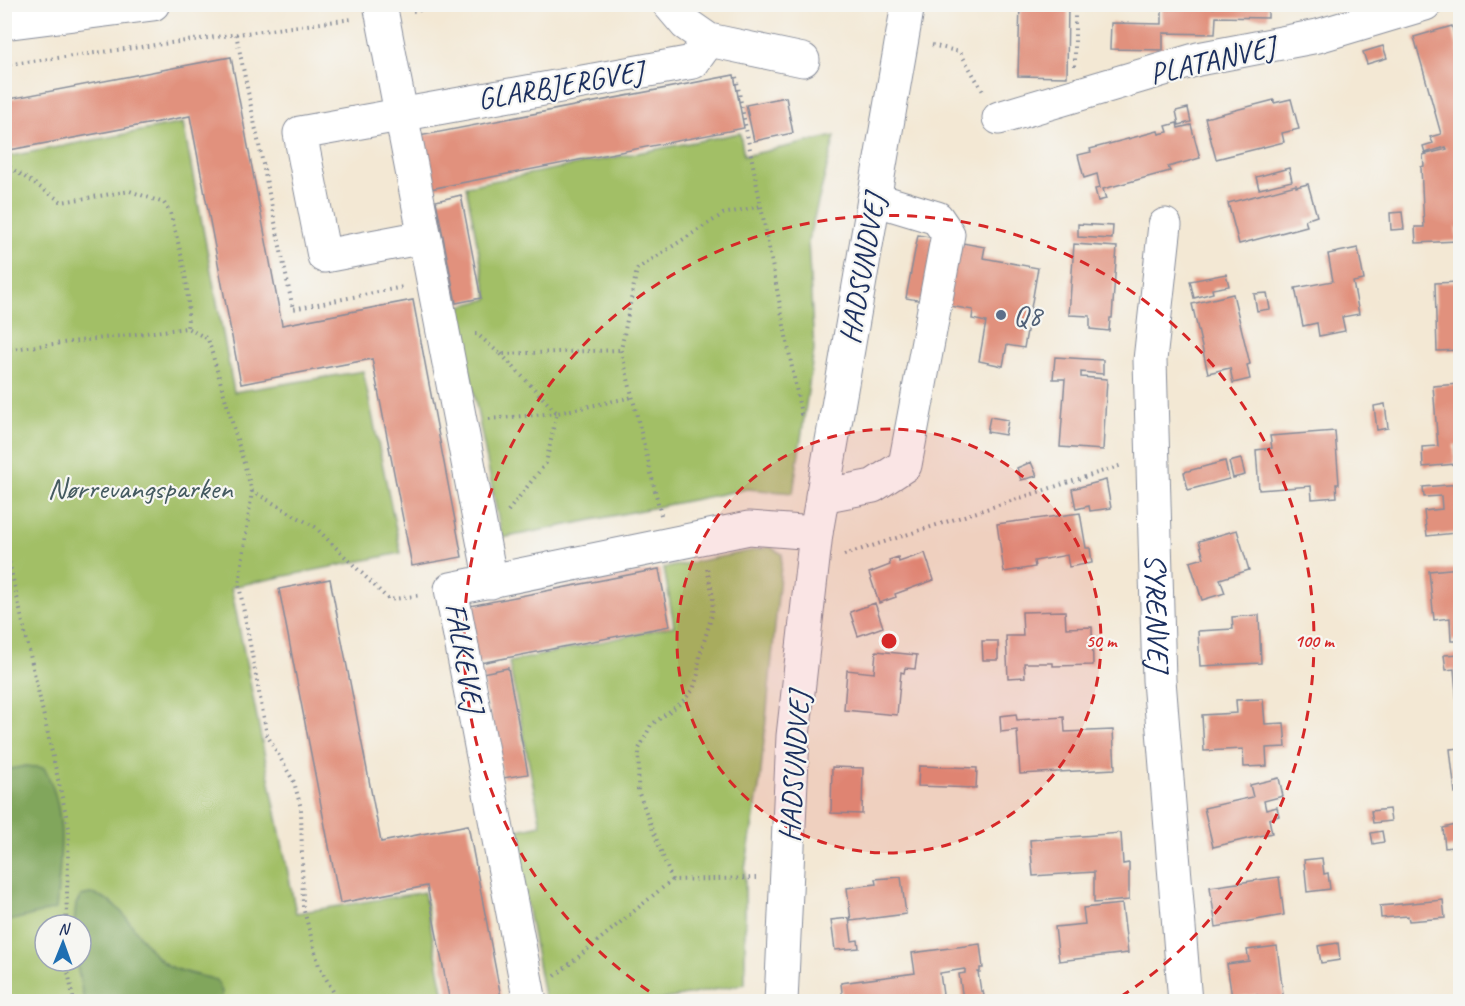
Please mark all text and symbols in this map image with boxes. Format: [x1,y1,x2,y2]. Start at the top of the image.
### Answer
street label: PLATANVEJ [1146,26,1283,93]
street label: GLARBJERGVEJ [474,51,650,118]
street label: HADSUNDVEJ [830,187,895,346]
place label: Q8 [1013,296,1044,334]
marker: Q8 [994,308,1008,322]
park label: Nørrevangsparken [48,469,234,507]
street label: SYRENVEJ [1136,553,1178,676]
street label: FALKEVEJ [437,600,494,718]
text: 50 m [1086,630,1118,652]
text: 100 m [1295,630,1335,652]
centre of rings [879,631,899,651]
street label: HADSUNDVEJ [770,686,819,843]
north arrow [33,913,93,973]
text: N [58,919,71,939]

